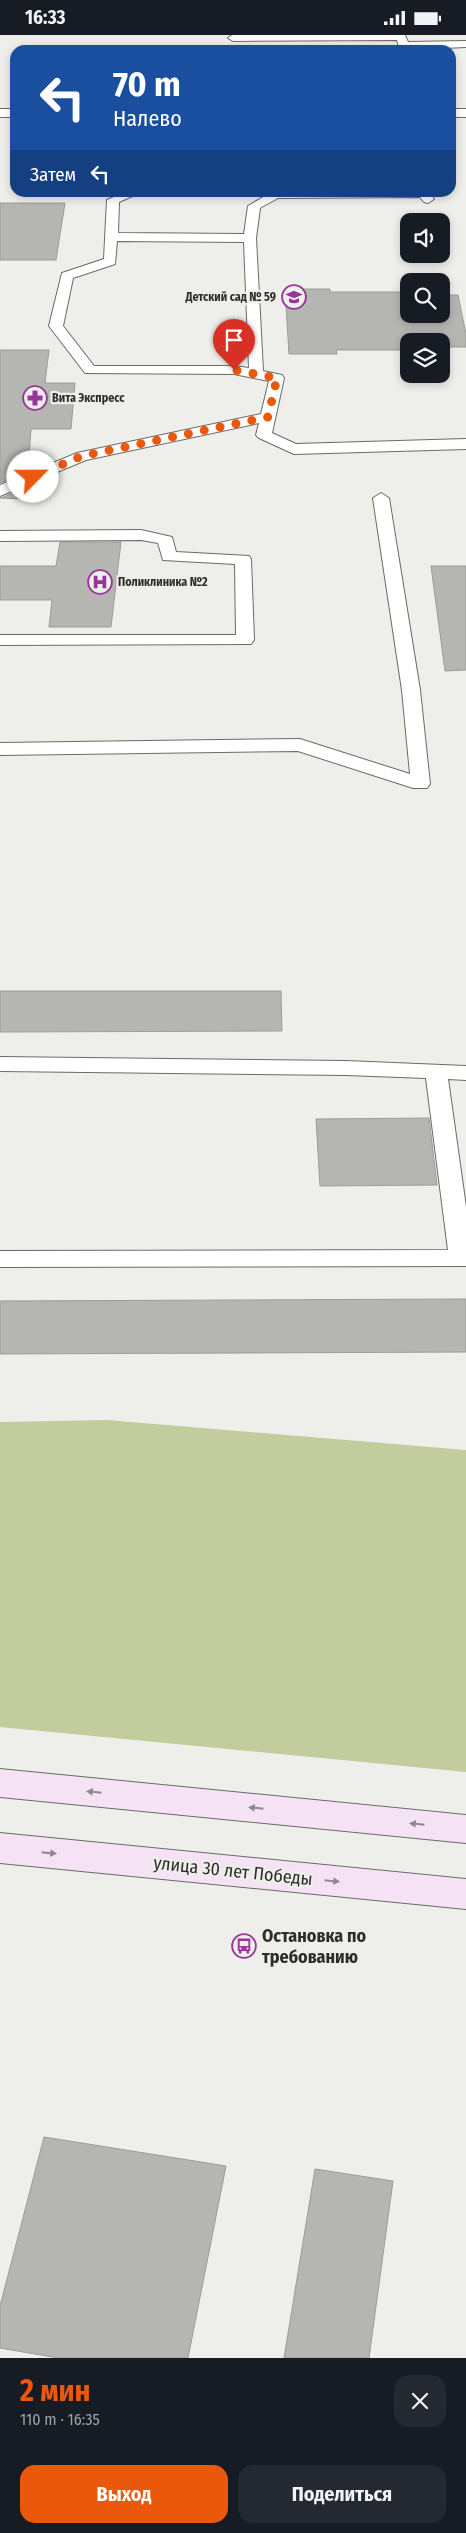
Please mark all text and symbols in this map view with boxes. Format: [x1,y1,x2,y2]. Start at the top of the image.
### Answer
text: 16:33 [25,6,66,29]
text: 70 m [113,63,181,105]
icon: left [30,65,95,130]
text: Налево [113,105,182,132]
icon: left [86,160,114,188]
text: Затем [30,163,76,186]
map controls [400,213,450,383]
button: sound [400,213,450,263]
button: search [400,273,450,323]
school or university icon: Детский сад № 59 [281,284,307,310]
place label: Детский сад № 59 [184,290,276,304]
pin [213,319,255,370]
icon: arrive [220,326,248,354]
button: layers [400,333,450,383]
pharmacy icon: Вита Экспресс [22,385,48,411]
place label: Вита Экспресс [52,391,125,405]
position arrow [6,450,58,502]
hospital icon: Поликлиника №2 [87,569,113,595]
place label: Поликлиника №2 [118,575,208,589]
one-way arrow [86,1788,102,1796]
one-way arrow [247,1804,263,1812]
one-way arrow [409,1820,425,1828]
one-way arrow [41,1849,57,1857]
street label: улица 30 лет Победы [152,1852,314,1890]
one-way arrow [324,1877,340,1885]
place label: Остановка по требованию [262,1925,366,1968]
bus stop icon: Остановка по требованию [231,1933,257,1959]
text: 2 мин [20,2373,91,2409]
button: close [394,2375,446,2427]
text: 110 m · 16:35 [20,2410,100,2429]
button: Выход [20,2465,228,2523]
button: Поделиться [238,2465,446,2523]

